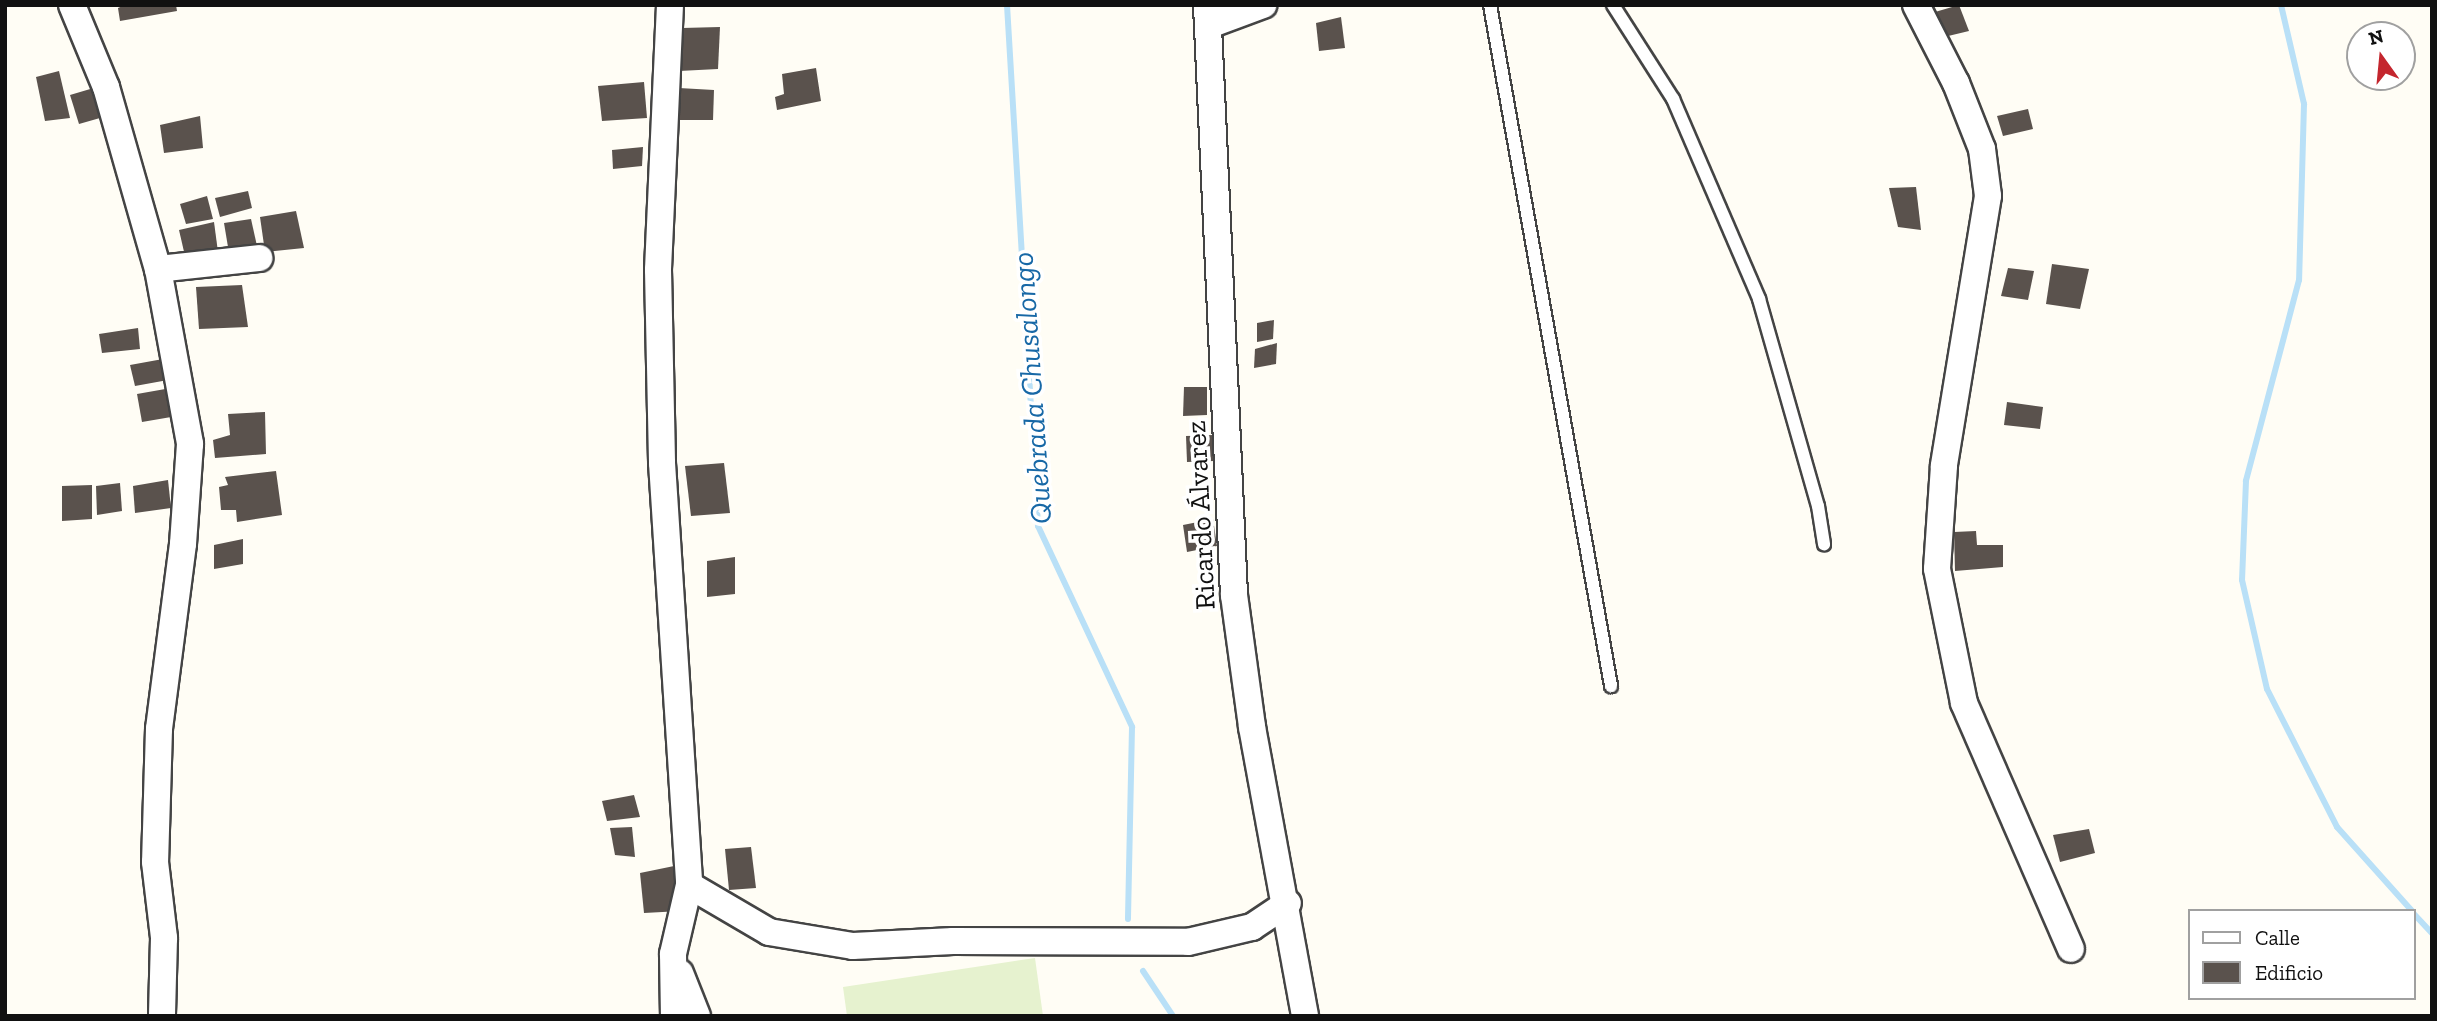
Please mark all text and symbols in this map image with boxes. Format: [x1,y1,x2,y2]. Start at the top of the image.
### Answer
north arrow [2346,21,2416,91]
text: N [2366,24,2386,50]
water label: Quebrada Chusalongo [1005,251,1059,525]
street label: Ricardo Álvarez [1179,419,1223,611]
legend [2188,909,2416,1000]
text: Calle [2255,925,2300,950]
text: Edificio [2255,960,2323,985]

